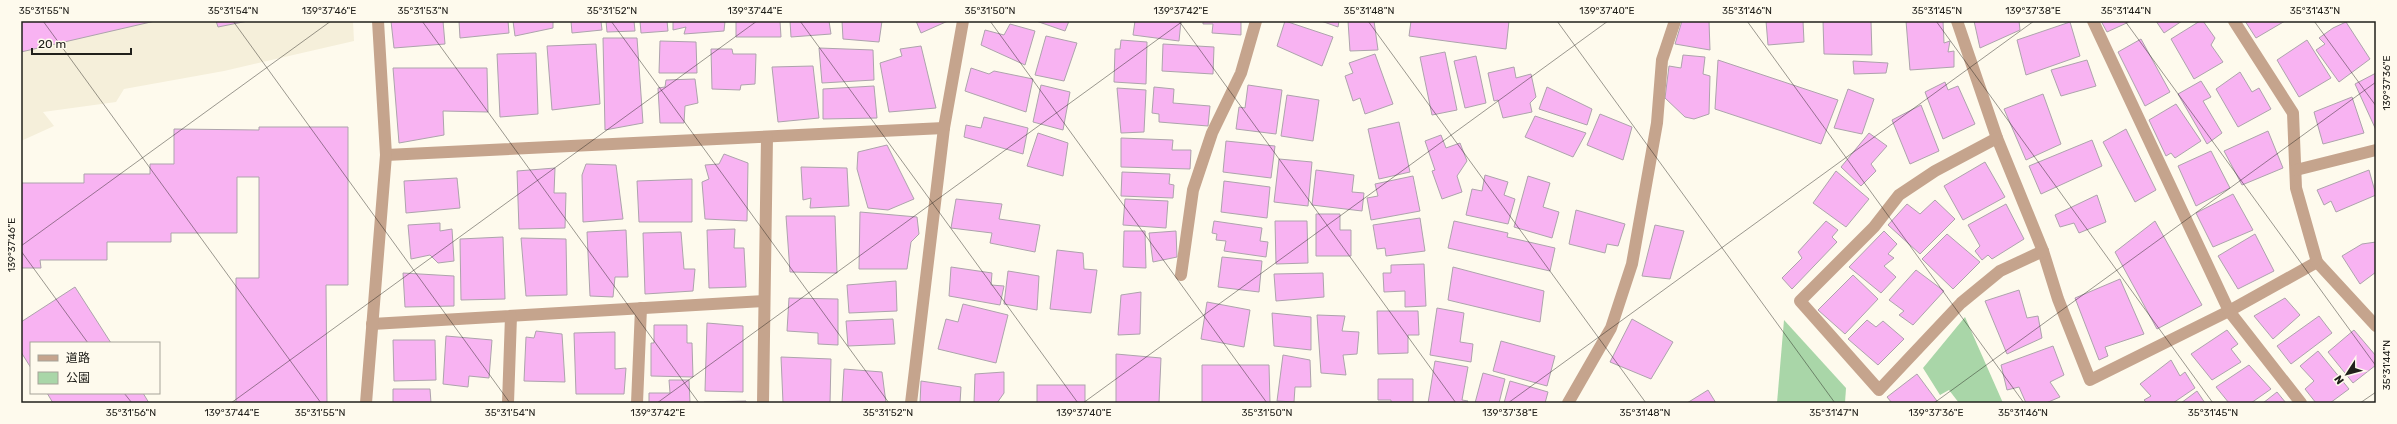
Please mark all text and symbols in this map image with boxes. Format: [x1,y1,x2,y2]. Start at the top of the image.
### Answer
text: 35°31'55"N [19,5,69,17]
text: 35°31'54"N [208,5,258,17]
text: 139°37'46"E [302,5,356,17]
text: 35°31'53"N [398,5,448,17]
text: 35°31'52"N [587,5,637,17]
text: 139°37'44"E [728,5,782,17]
text: 35°31'50"N [964,5,1016,17]
text: 139°37'42"E [1154,5,1208,17]
text: 35°31'48"N [1344,5,1394,17]
text: 139°37'40"E [1579,5,1635,17]
text: 35°31'46"N [1722,5,1772,17]
text: 35°31'45"N [1912,5,1962,17]
text: 139°37'38"E [2005,5,2061,17]
text: 35°31'44"N [2101,5,2151,17]
text: 35°31'43"N [2290,5,2340,17]
scale bar [32,30,131,56]
text: 20 m [38,37,66,51]
text: 139°37'36"E [2381,56,2393,110]
text: 139°37'46"E [6,218,18,272]
text: 35°31'44"N [2381,340,2393,390]
legend [30,342,160,394]
text: 道路 [66,351,90,365]
north arrow [2327,354,2367,394]
text: 公園 [66,371,90,385]
text: N [2332,372,2347,387]
text: 35°31'56"N [106,407,156,419]
text: 139°37'44"E [205,407,259,419]
text: 35°31'55"N [295,407,345,419]
text: 35°31'54"N [485,407,535,419]
text: 139°37'42"E [631,407,685,419]
text: 35°31'52"N [863,407,913,419]
text: 139°37'40"E [1056,407,1112,419]
text: 35°31'50"N [1241,407,1293,419]
text: 139°37'38"E [1482,407,1538,419]
text: 35°31'48"N [1620,407,1670,419]
text: 35°31'47"N [1809,407,1859,419]
text: 139°37'36"E [1909,407,1963,419]
text: 35°31'46"N [1998,407,2048,419]
text: 35°31'45"N [2188,407,2238,419]

